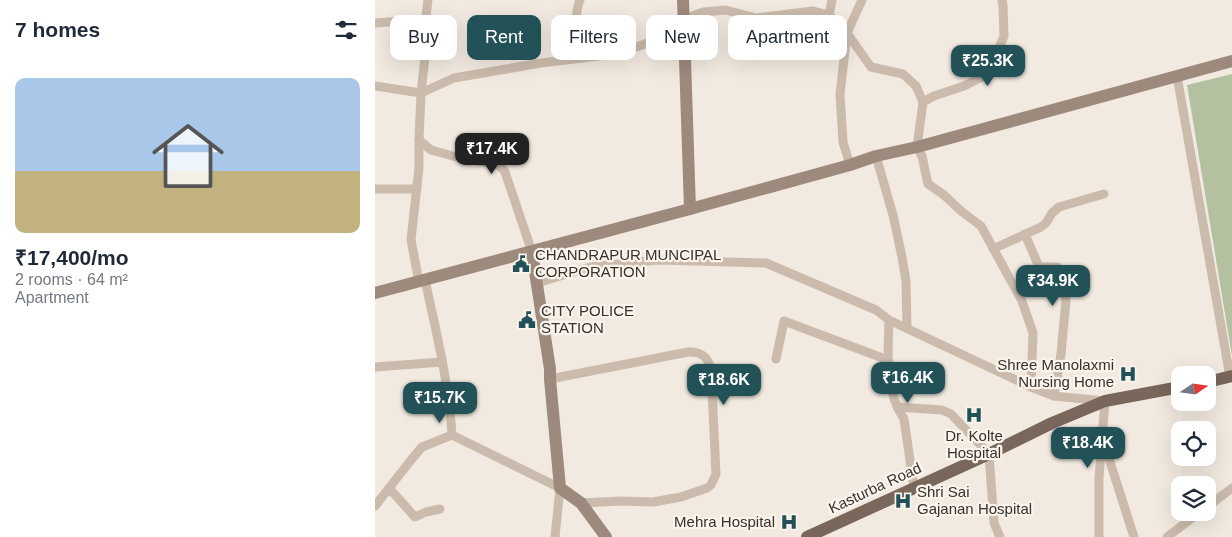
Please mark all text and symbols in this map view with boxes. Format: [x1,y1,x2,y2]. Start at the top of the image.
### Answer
chip: Buy [390,15,457,60]
chip: Rent [467,15,541,60]
chip: Filters [551,15,636,60]
chip: New [646,15,718,60]
chip: Apartment [728,15,847,60]
icon: filters [332,16,360,44]
text: 7 homes [15,18,100,41]
pin: ₹25.3K [947,44,1029,87]
text: ₹25.3K [962,52,1014,69]
icon: home [143,111,233,201]
pin: ₹17.4K [451,132,533,175]
text: ₹17.4K [466,140,518,157]
text: ₹17,400/mo [15,246,129,269]
place label: CHANDRAPUR MUNCIPAL CORPORATION [535,246,721,280]
public building icon: CHANDRAPUR MUNCIPAL CORPORATION [511,254,531,274]
pin: ₹34.9K [1012,264,1094,307]
text: 2 rooms · 64 m² [15,271,128,288]
text: ₹34.9K [1027,272,1079,289]
text: Apartment [15,289,89,306]
place label: CITY POLICE STATION [541,302,634,336]
public building icon: CITY POLICE STATION [517,310,537,330]
place label: Shree Manolaxmi Nursing Home [997,356,1114,390]
pin: ₹16.4K [867,362,949,404]
pin: ₹18.6K [683,364,765,406]
hospital icon: Shree Manolaxmi Nursing Home [1118,364,1138,384]
north arrow [1171,366,1216,411]
map controls [1171,366,1216,521]
text: ₹16.4K [882,369,934,386]
text: ₹18.6K [698,371,750,388]
pin: ₹15.7K [399,382,481,424]
text: ₹15.7K [414,389,466,406]
hospital icon: Dr. Kolte Hospital [964,405,984,425]
button: locate [1171,421,1216,466]
pin: ₹18.4K [1047,426,1129,469]
place label: Dr. Kolte Hospital [945,427,1003,461]
text: ₹18.4K [1062,434,1114,451]
street label: Kasturba Road [826,459,924,516]
button: layers [1171,476,1216,521]
place label: Shri Sai Gajanan Hospital [917,483,1032,517]
hospital icon: Shri Sai Gajanan Hospital [893,491,913,511]
hospital icon: Mehra Hospital [779,512,799,532]
place label: Mehra Hospital [674,513,775,530]

